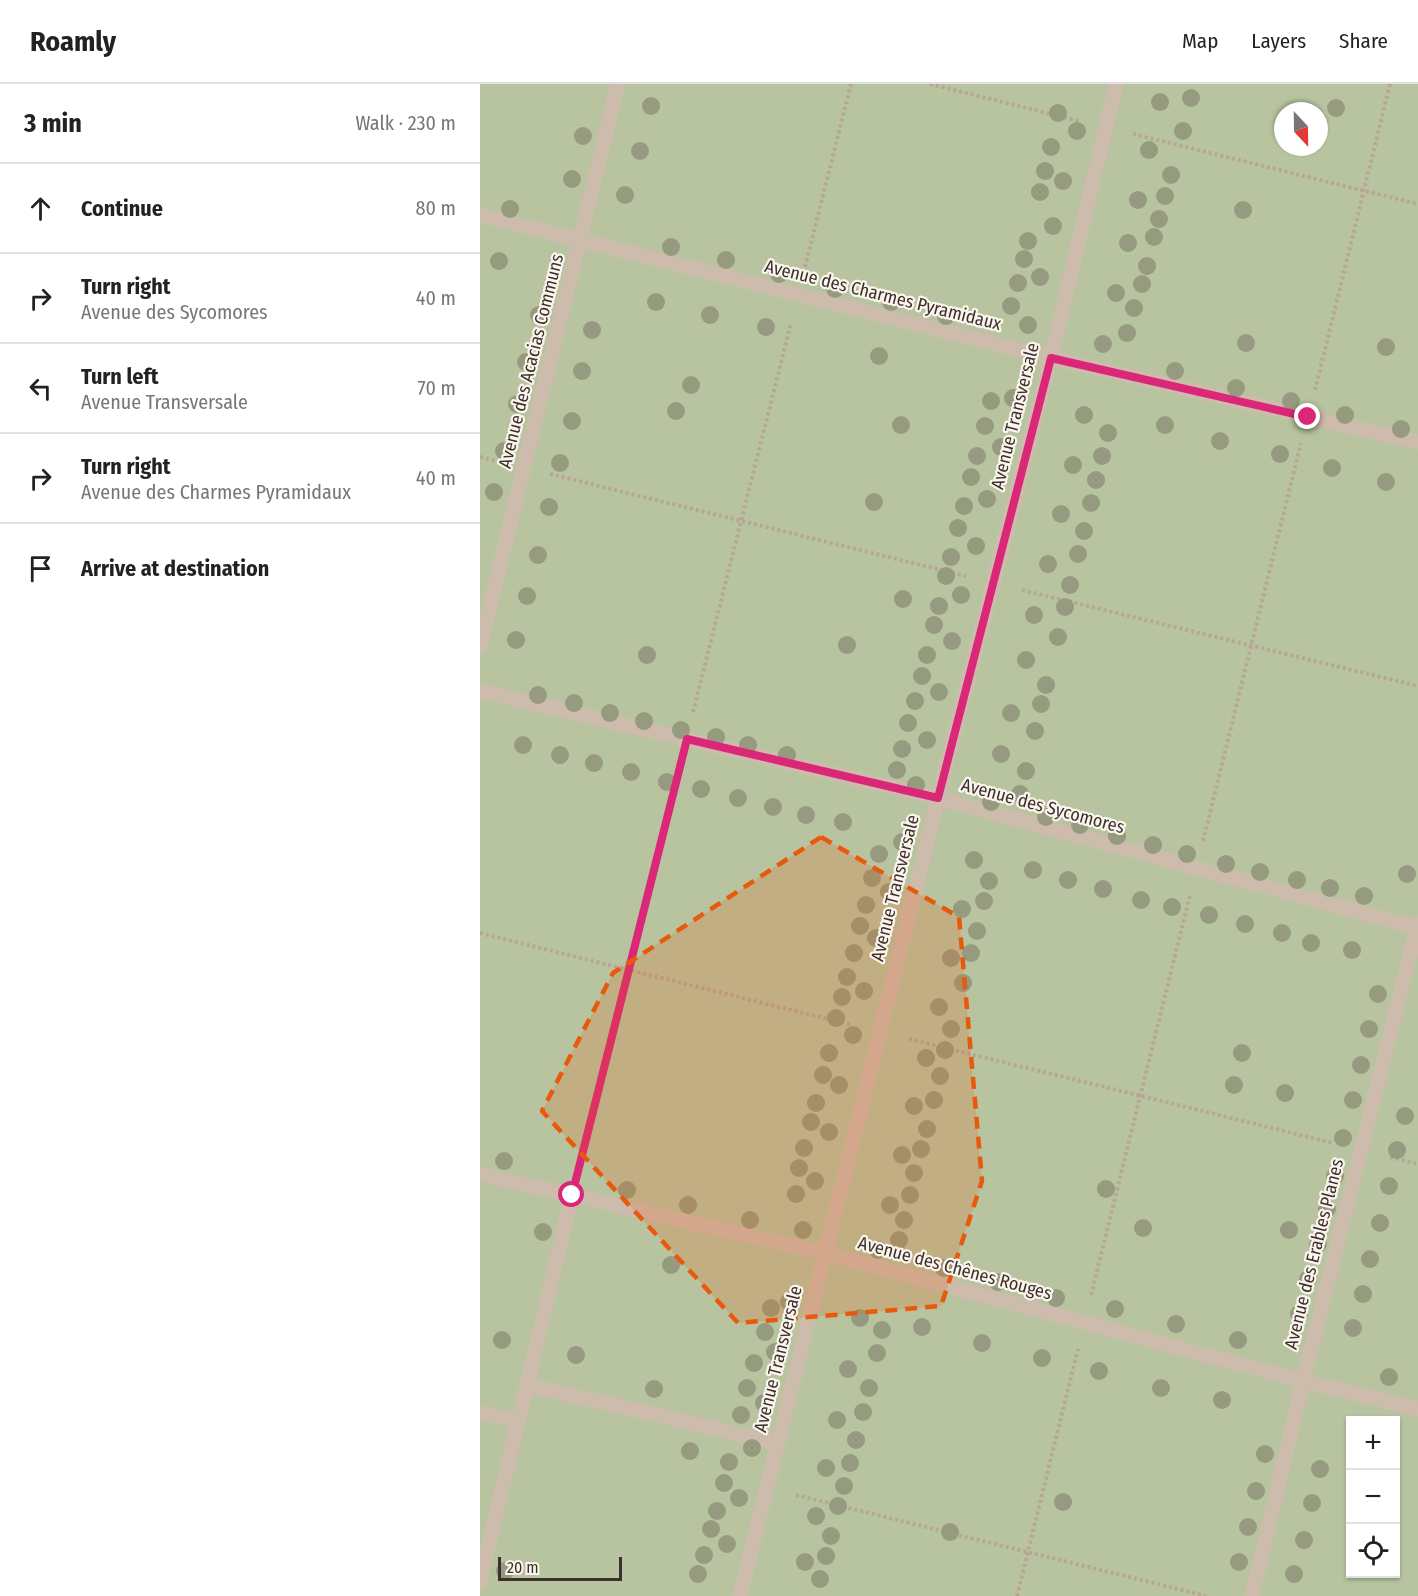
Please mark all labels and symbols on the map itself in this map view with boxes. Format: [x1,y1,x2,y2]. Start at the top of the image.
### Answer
north arrow [1274,102,1328,156]
street label: Avenue des Acacias Communs [494,251,568,470]
street label: Avenue des Charmes Pyramidaux [762,255,1004,335]
street label: Avenue Transversale [986,340,1044,492]
route end [1294,403,1320,429]
street label: Avenue des Sycomores [959,774,1127,838]
street label: Avenue Transversale [866,812,924,964]
street label: Avenue des Erables Planes [1280,1156,1348,1351]
route start [558,1181,584,1207]
street label: Avenue des Chênes Rouges [856,1232,1055,1305]
street label: Avenue Transversale [749,1283,807,1435]
scale bar [498,1554,622,1582]

